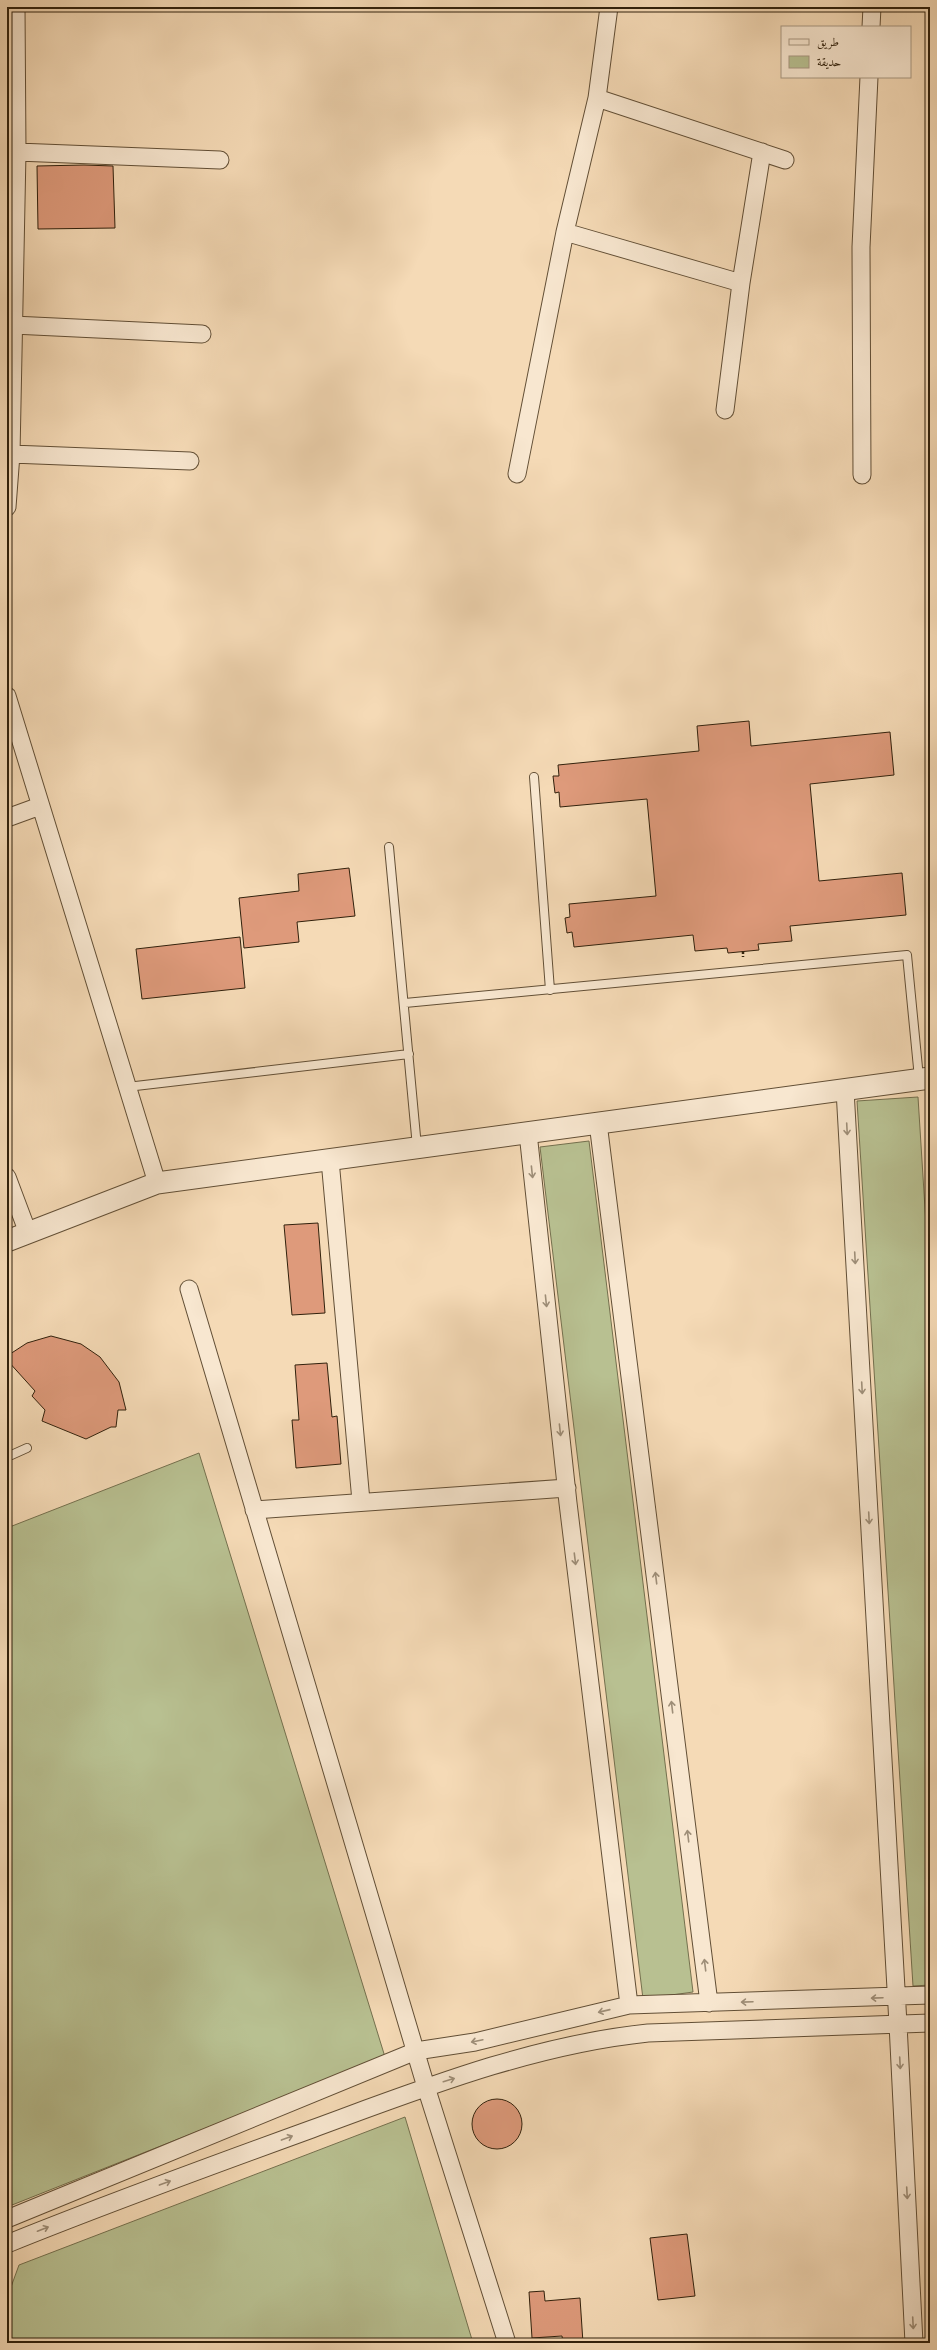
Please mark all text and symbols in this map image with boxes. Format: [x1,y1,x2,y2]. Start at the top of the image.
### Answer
legend [781,26,911,78]
text: طريق [817,35,839,50]
text: حديقة [817,55,841,70]
one-way arrow [844,1122,851,1135]
one-way arrow [529,1165,536,1178]
one-way arrow [851,1251,858,1264]
one-way arrow [543,1294,550,1307]
one-way arrow [858,1381,866,1394]
one-way arrow [557,1423,564,1436]
one-way arrow [866,1511,873,1524]
one-way arrow [571,1552,579,1565]
one-way arrow [652,1572,660,1585]
one-way arrow [668,1701,676,1714]
one-way arrow [684,1830,692,1843]
one-way arrow [701,1959,708,1972]
one-way arrow [871,1994,884,2001]
one-way arrow [741,1998,754,2006]
one-way arrow [598,2008,611,2016]
one-way arrow [471,2038,484,2046]
one-way arrow [897,2056,904,2069]
one-way arrow [442,2076,455,2083]
one-way arrow [280,2134,292,2142]
one-way arrow [158,2179,170,2187]
one-way arrow [903,2186,910,2199]
one-way arrow [37,2225,49,2233]
one-way arrow [910,2316,917,2329]

